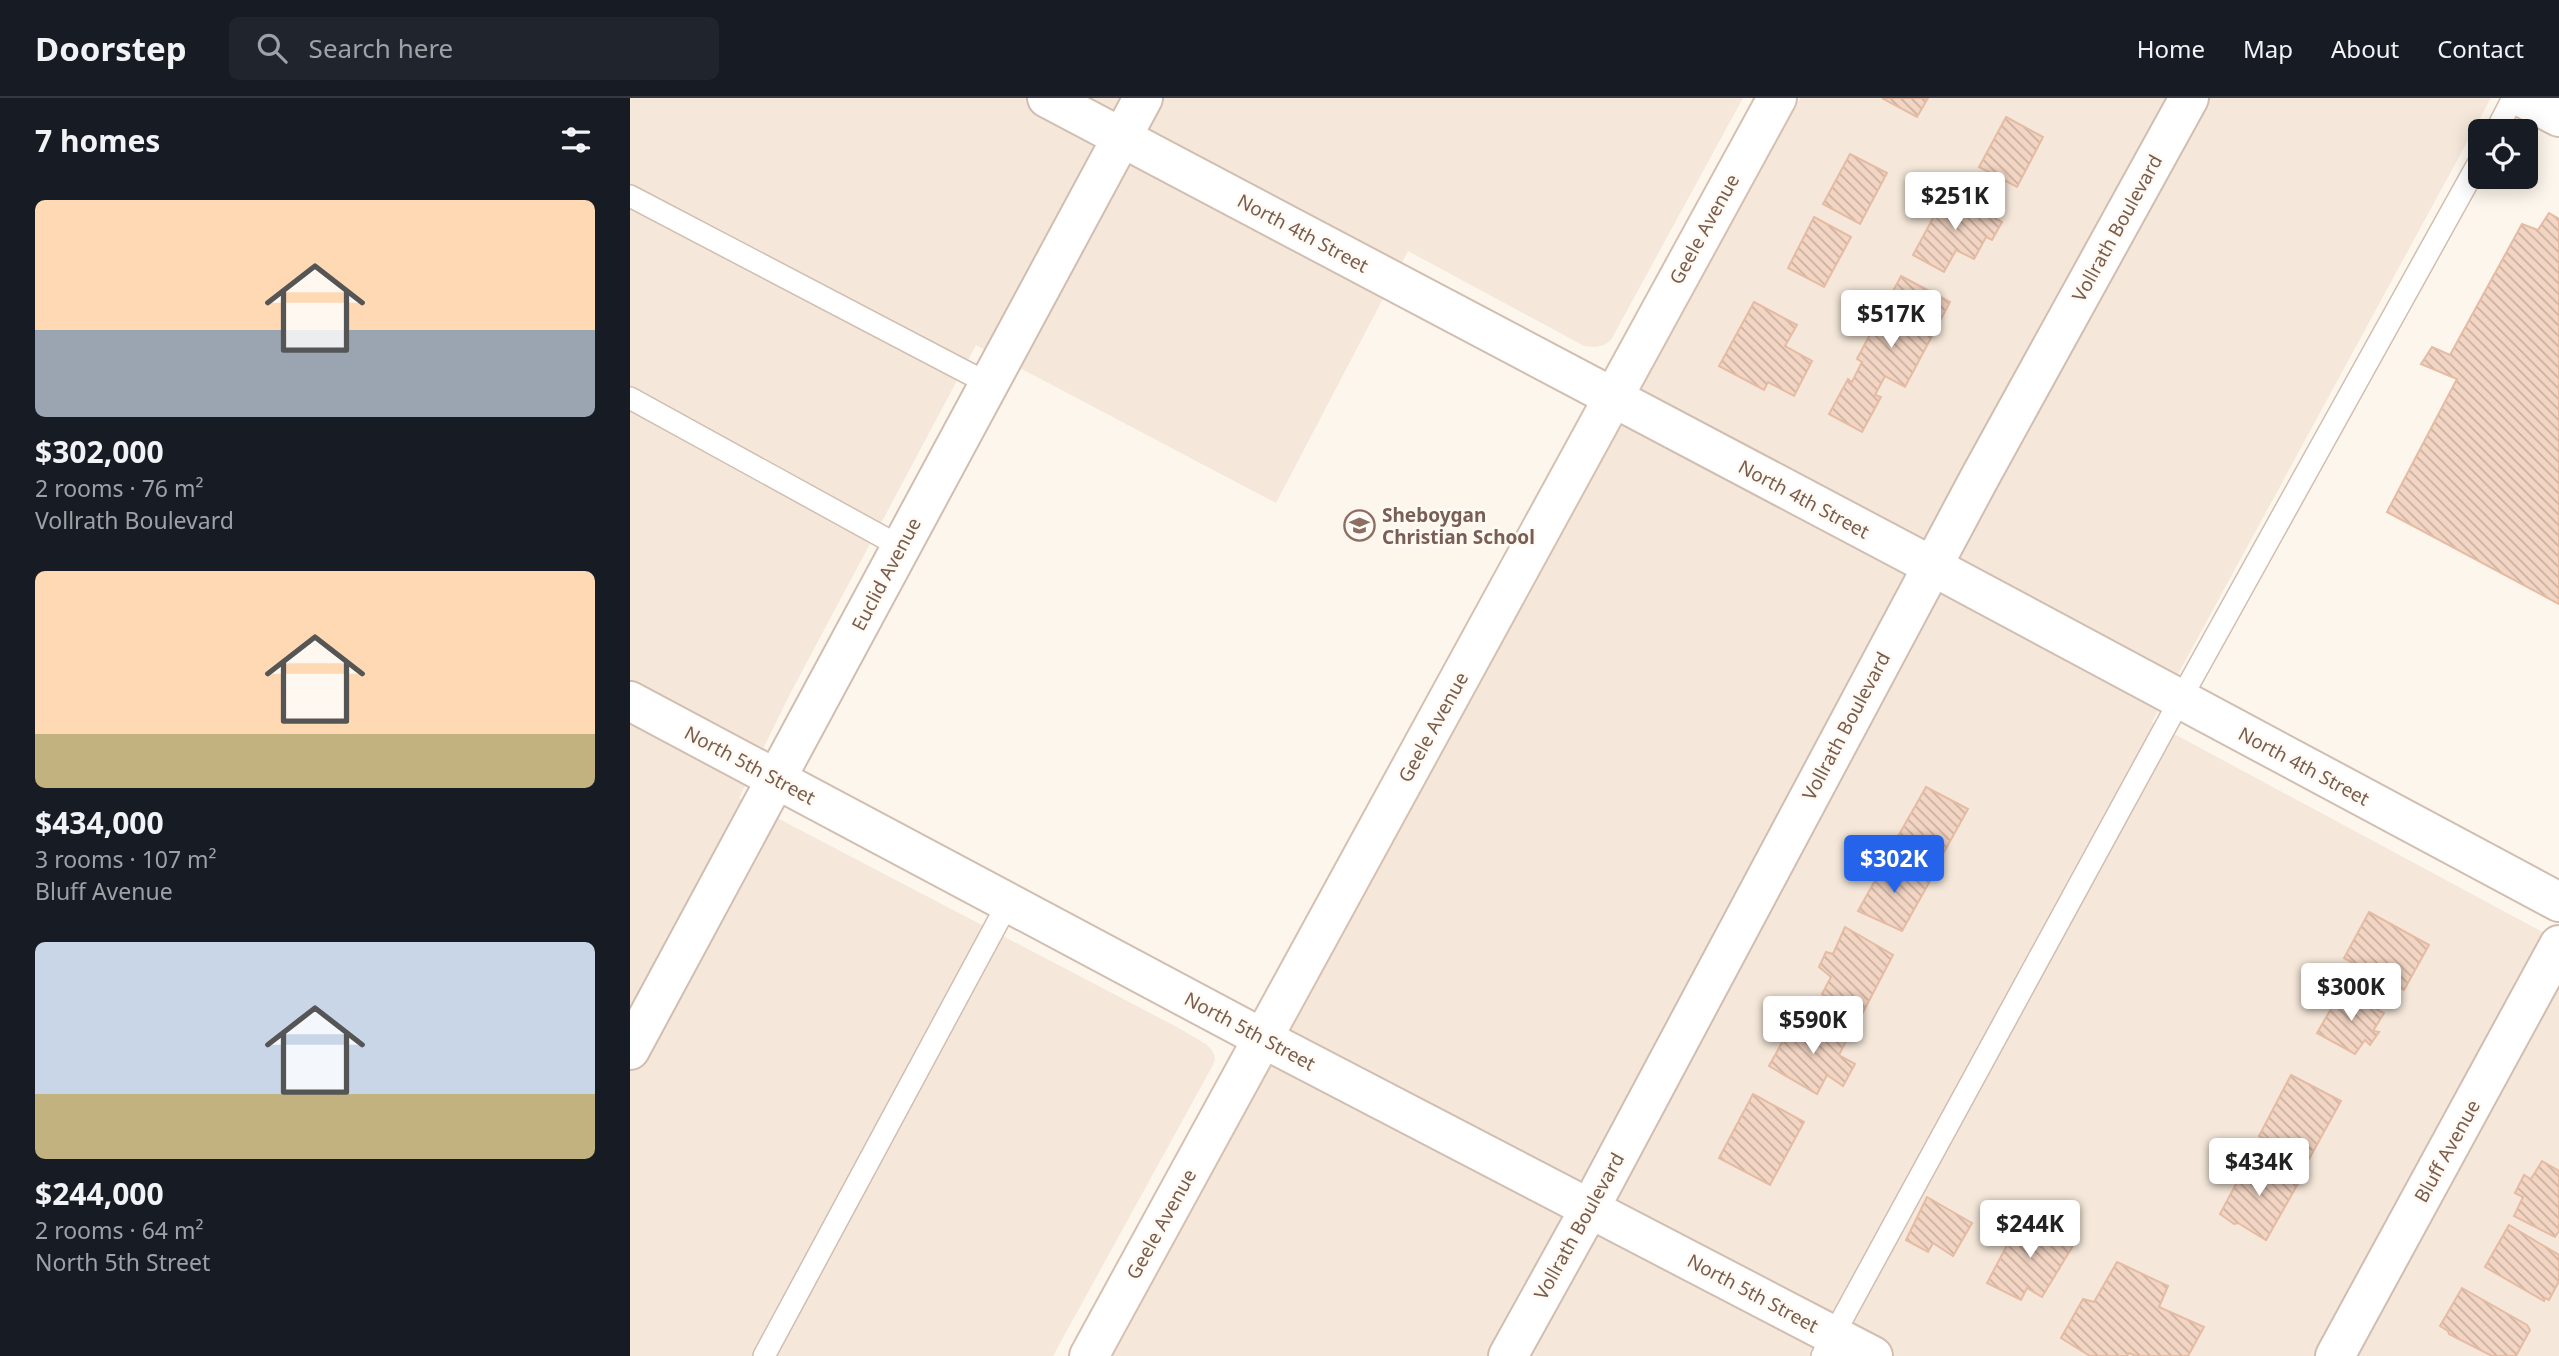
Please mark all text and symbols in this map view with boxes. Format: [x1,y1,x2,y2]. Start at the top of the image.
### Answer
search box [229,17,719,80]
text: Doorstep [35,26,187,71]
icon: search [253,29,291,67]
text: Search here [309,30,453,66]
text: Home [2137,32,2205,65]
text: Map [2243,32,2293,65]
text: About [2331,32,2399,65]
text: Contact [2437,32,2524,65]
map controls [2468,119,2538,189]
button: locate [2468,119,2538,189]
text: 7 homes [35,120,160,161]
icon: filters [557,121,595,159]
street label: Vollrath Boulevard [2066,150,2168,306]
street label: Geele Avenue [1663,169,1745,289]
pin: $251K [1906,172,2004,232]
text: $251K [1921,179,1989,211]
street label: North 4th Street [1233,188,1373,279]
icon: home [252,245,378,371]
pin: $517K [1842,290,1940,350]
text: $517K [1857,297,1925,329]
text: $302,000 [35,431,164,472]
street label: North 4th Street [1734,454,1874,545]
text: 2 rooms · 76 m² [35,472,204,504]
place label: Sheboygan Christian School [1382,502,1535,550]
text: Vollrath Boulevard [35,504,234,536]
school or university icon: Sheboygan Christian School [1342,509,1376,543]
street label: Euclid Avenue [845,513,927,635]
icon: home [252,616,378,742]
street label: Vollrath Boulevard [1796,647,1896,805]
street label: Geele Avenue [1392,667,1474,787]
street label: North 5th Street [680,720,820,811]
street label: North 4th Street [2234,721,2374,812]
text: $434,000 [35,802,164,843]
pin: $302K [1845,836,1943,895]
text: $302K [1860,842,1928,874]
text: 3 rooms · 107 m² [35,843,217,875]
text: Bluff Avenue [35,875,173,907]
pin: $300K [2302,964,2400,1023]
text: $300K [2317,970,2385,1002]
street label: North 5th Street [1180,986,1320,1077]
icon: home [252,987,378,1113]
pin: $590K [1764,996,1862,1056]
text: $590K [1779,1003,1847,1035]
street label: Bluff Avenue [2408,1095,2486,1207]
pin: $434K [2210,1138,2308,1198]
text: $434K [2225,1145,2293,1177]
street label: Vollrath Boulevard [1528,1148,1630,1304]
street label: Geele Avenue [1120,1164,1202,1284]
text: $244,000 [35,1173,164,1214]
pin: $244K [1981,1200,2079,1260]
text: $244K [1996,1207,2064,1239]
text: 2 rooms · 64 m² [35,1214,204,1246]
text: North 5th Street [35,1246,210,1278]
street label: North 5th Street [1683,1248,1823,1339]

